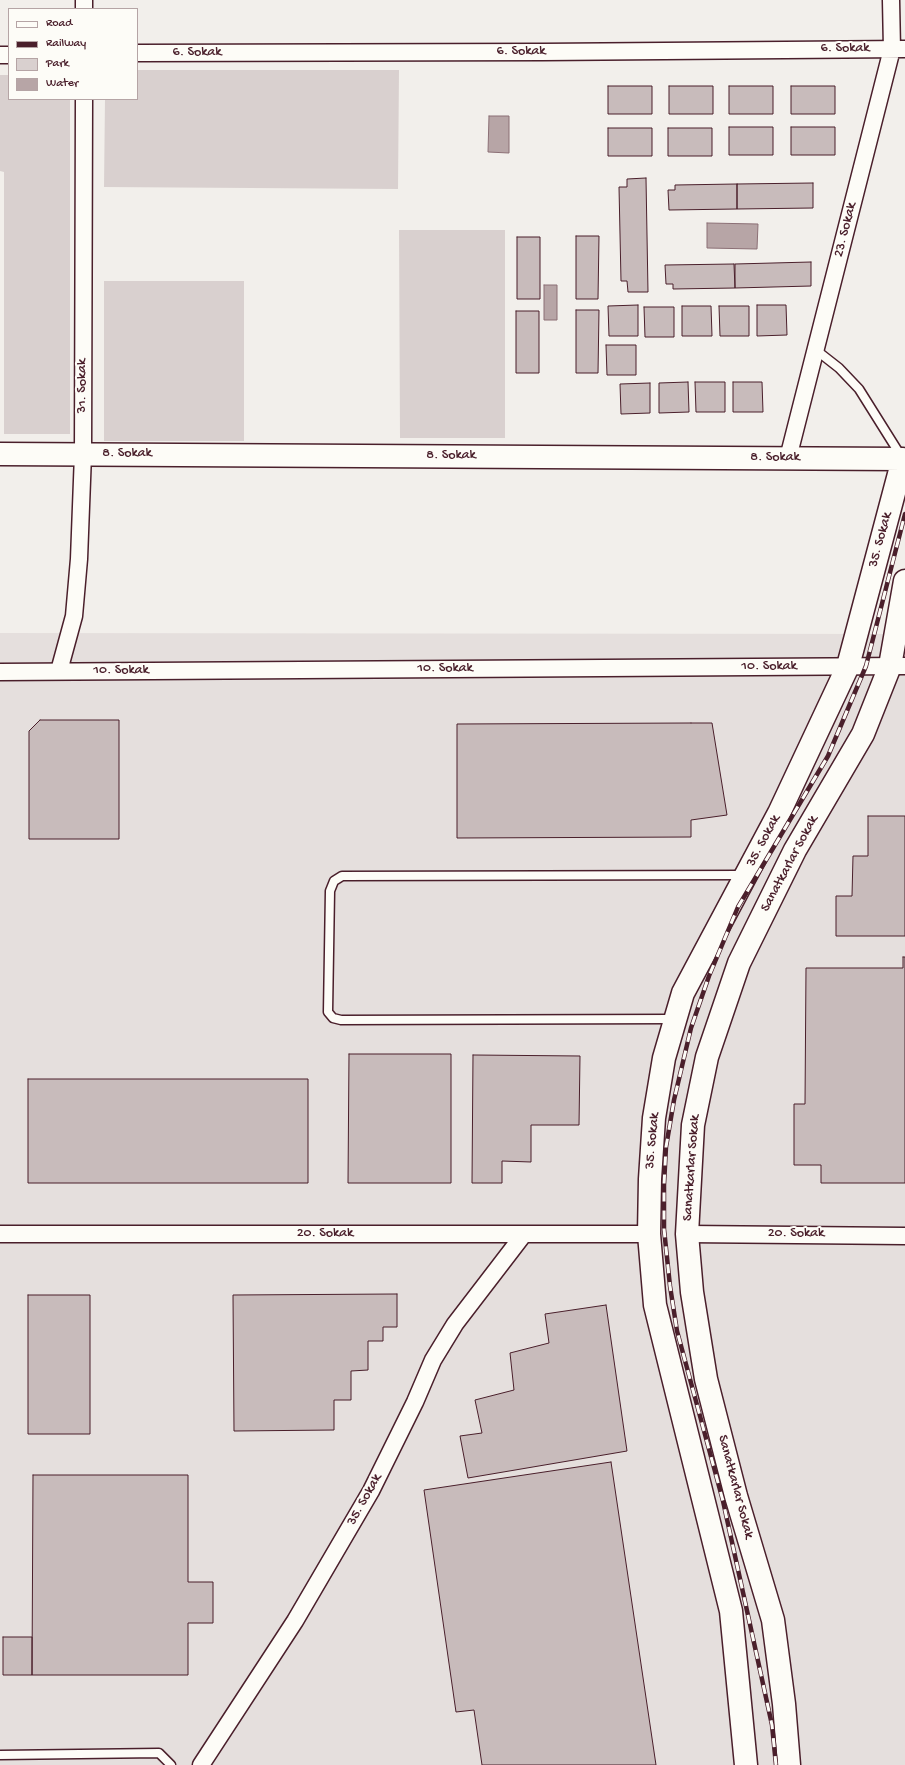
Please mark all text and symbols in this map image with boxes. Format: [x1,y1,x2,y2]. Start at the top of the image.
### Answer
legend [8,8,138,100]
text: Road [46,17,72,31]
text: Railway [46,37,86,51]
street label: 6. Sokak [821,41,869,57]
street label: 6. Sokak [497,44,545,60]
street label: 6. Sokak [173,45,221,61]
text: Park [46,57,69,71]
text: Water [46,77,78,91]
street label: 23. Sokak [831,201,861,259]
street label: 31. Sokak [75,359,91,413]
street label: 8. Sokak [102,446,152,462]
street label: 8. Sokak [426,448,476,464]
street label: 8. Sokak [750,450,800,466]
street label: 35. Sokak [866,511,896,569]
street label: 10. Sokak [741,659,797,675]
street label: 10. Sokak [417,661,473,677]
street label: 10. Sokak [93,663,149,679]
street label: 35. Sokak [743,812,785,870]
street label: Sanatkarlar Sokak [758,813,822,915]
street label: 35. Sokak [642,1112,664,1170]
street label: Sanatkarlar Sokak [680,1114,704,1222]
street label: 20. Sokak [297,1226,353,1242]
street label: 20. Sokak [768,1226,824,1242]
street label: Sanatkarlar Sokak [713,1433,757,1541]
street label: 35. Sokak [344,1471,386,1529]

